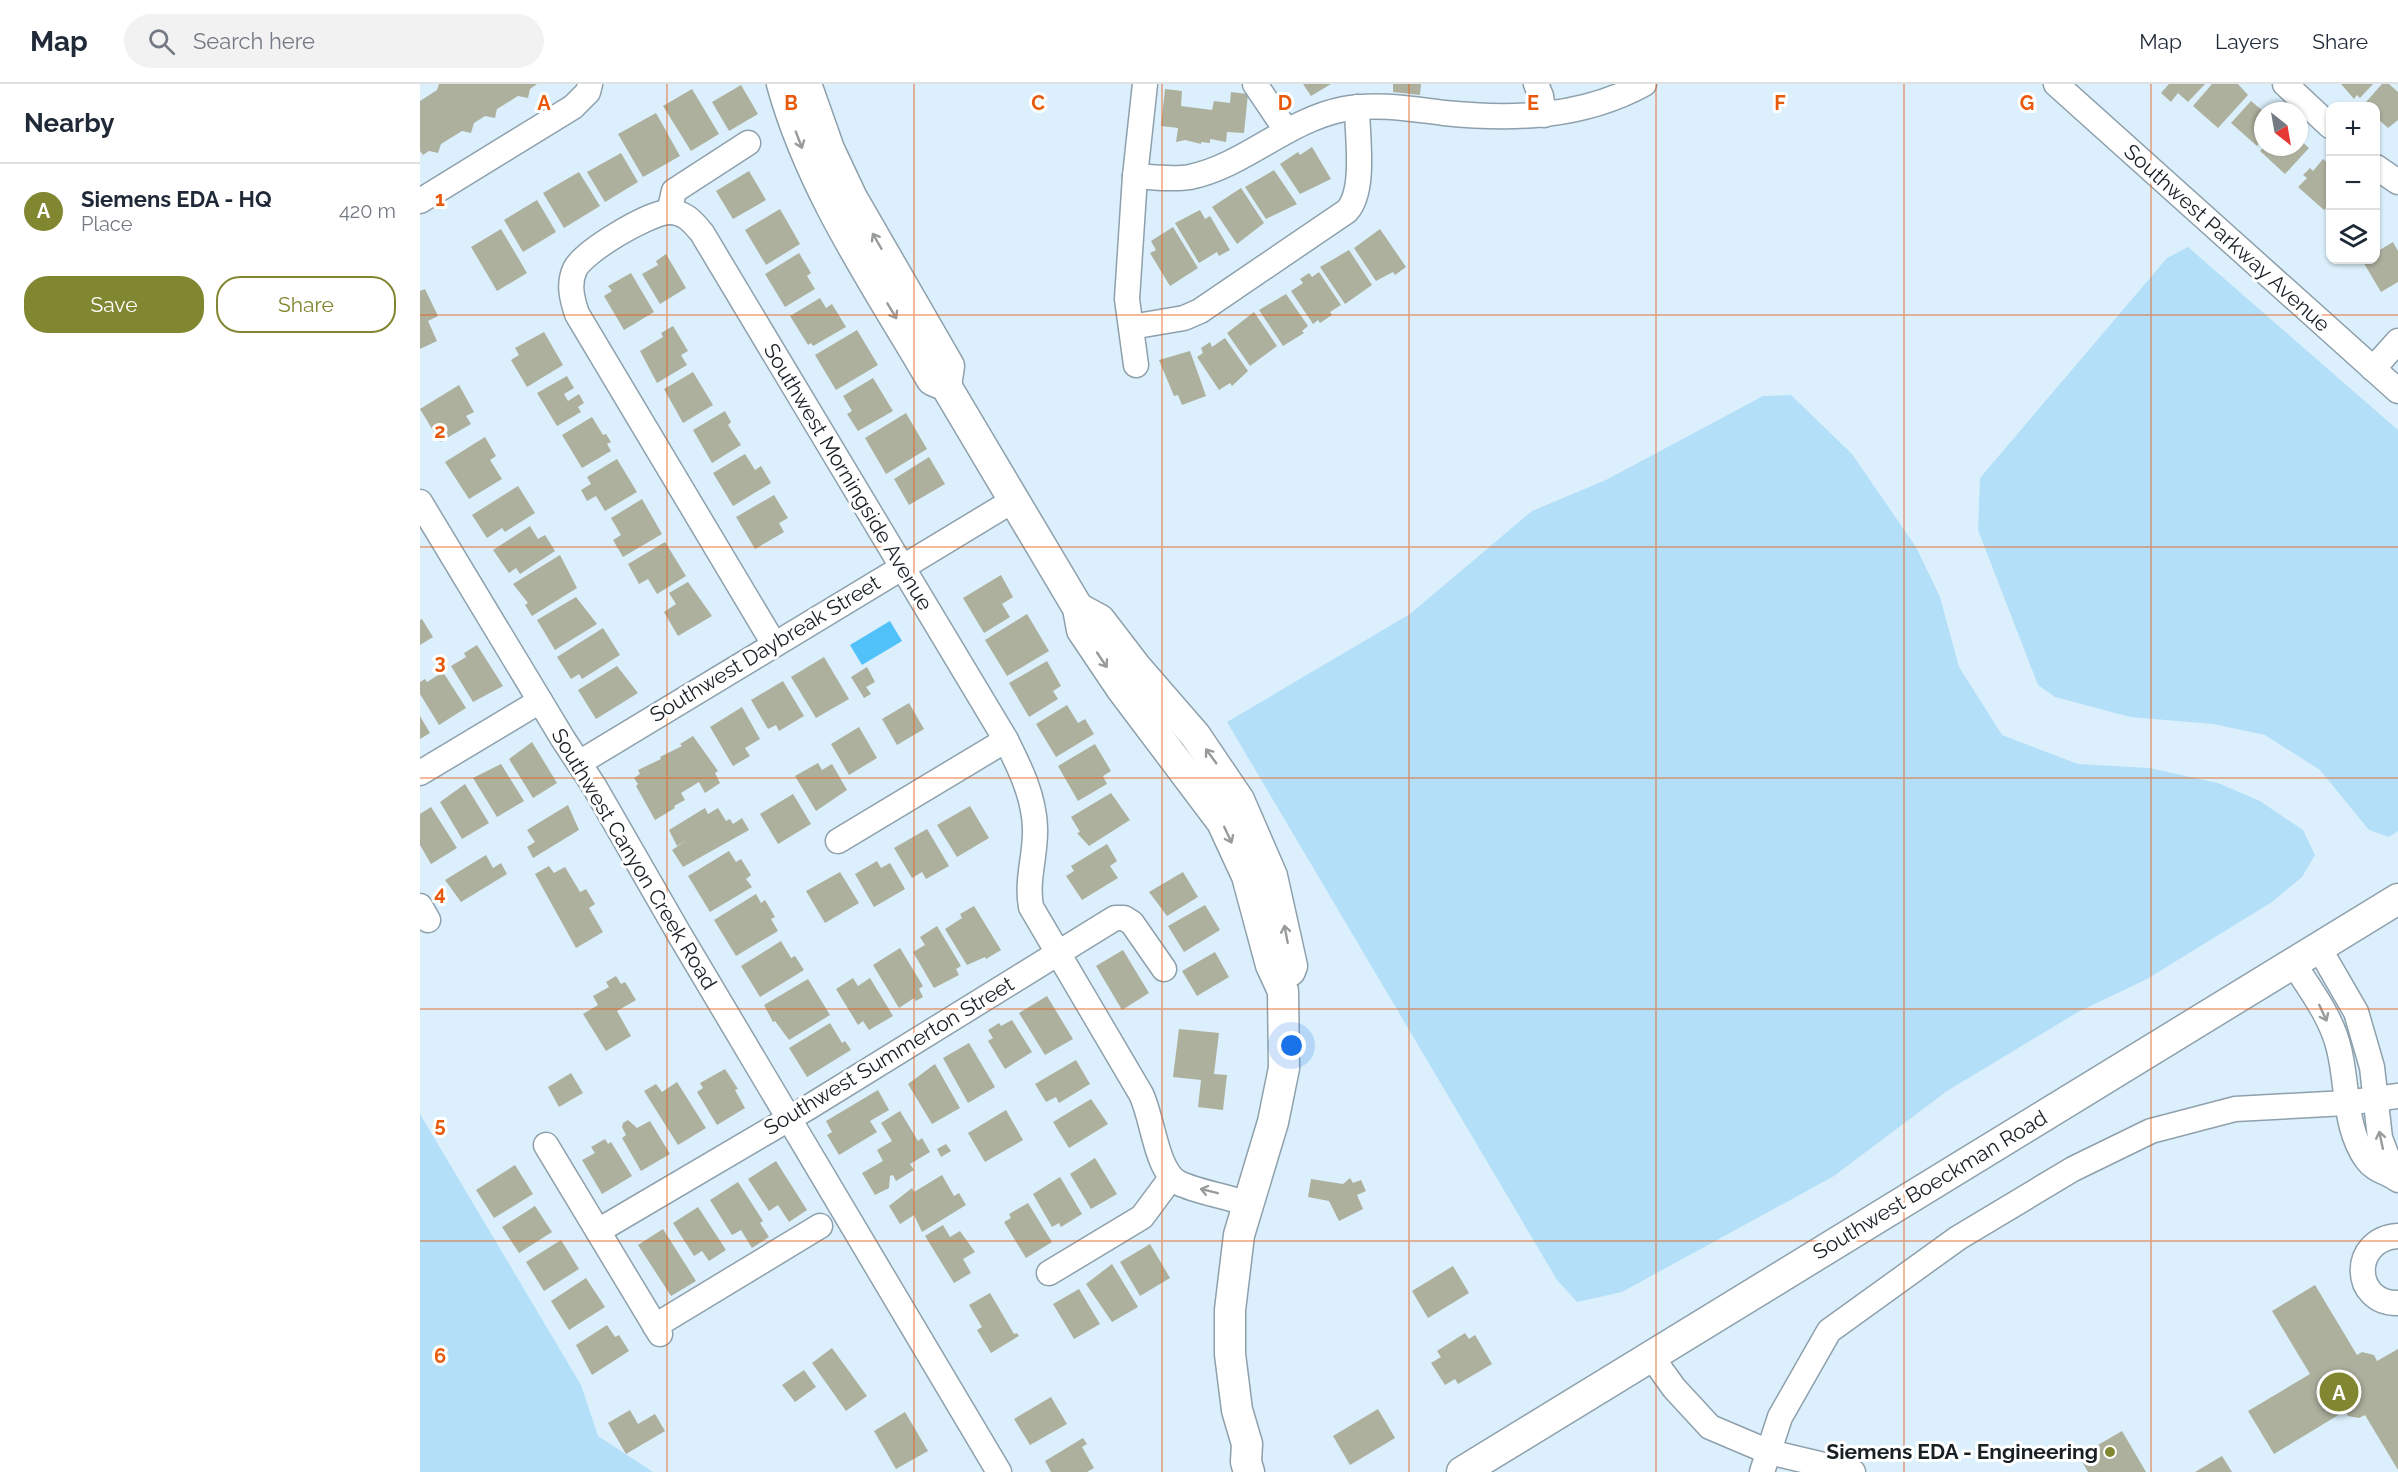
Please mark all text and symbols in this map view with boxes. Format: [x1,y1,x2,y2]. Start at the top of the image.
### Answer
search box [124,14,544,68]
text: Map [30,25,88,58]
icon: search [145,25,178,58]
text: Search here [193,28,315,54]
text: Map [2139,29,2182,54]
text: Layers [2215,29,2279,54]
text: Share [2312,29,2368,54]
text: A [537,91,551,115]
text: B [784,91,798,115]
text: C [1031,91,1045,115]
text: D [1278,91,1292,115]
text: E [1527,91,1539,115]
text: F [1774,91,1786,115]
text: G [2020,91,2034,115]
north arrow [2254,102,2308,156]
map controls [2326,102,2380,264]
button: + [2326,102,2380,156]
text: Nearby [24,108,114,138]
one-way arrow [795,130,806,148]
street label: Southwest Parkway Avenue [2119,139,2335,337]
button: − [2326,156,2380,210]
text: Siemens EDA - HQ [81,186,272,212]
text: 1 [435,187,445,211]
text: A [37,199,50,223]
text: 420 m [339,199,396,223]
button: layers [2326,210,2380,264]
text: Place [81,212,132,236]
one-way arrow [871,233,883,250]
button: Save [24,276,204,333]
button: Share [216,276,396,333]
one-way arrow [886,302,898,319]
street label: Southwest Morningside Avenue [759,339,938,615]
text: 2 [434,419,446,443]
street label: Southwest Daybreak Street [645,570,884,727]
text: 3 [434,650,446,674]
one-way arrow [1096,651,1108,668]
street label: Southwest Canyon Creek Road [546,724,722,994]
one-way arrow [1205,749,1217,765]
one-way arrow [1223,826,1235,844]
text: 4 [434,881,446,905]
one-way arrow [1280,925,1291,945]
street label: Southwest Summerton Street [759,971,1018,1140]
one-way arrow [2318,1004,2330,1022]
your location [1277,1031,1306,1060]
street label: Southwest Boeckman Road [1808,1105,2051,1264]
text: 5 [434,1113,446,1137]
one-way arrow [2375,1130,2386,1150]
one-way arrow [1200,1185,1219,1197]
text: 6 [434,1344,446,1368]
pin: A [2320,1370,2358,1414]
place label: Siemens EDA - Engineering [1826,1439,2098,1464]
marker: Siemens EDA - Engineering [2103,1445,2117,1459]

